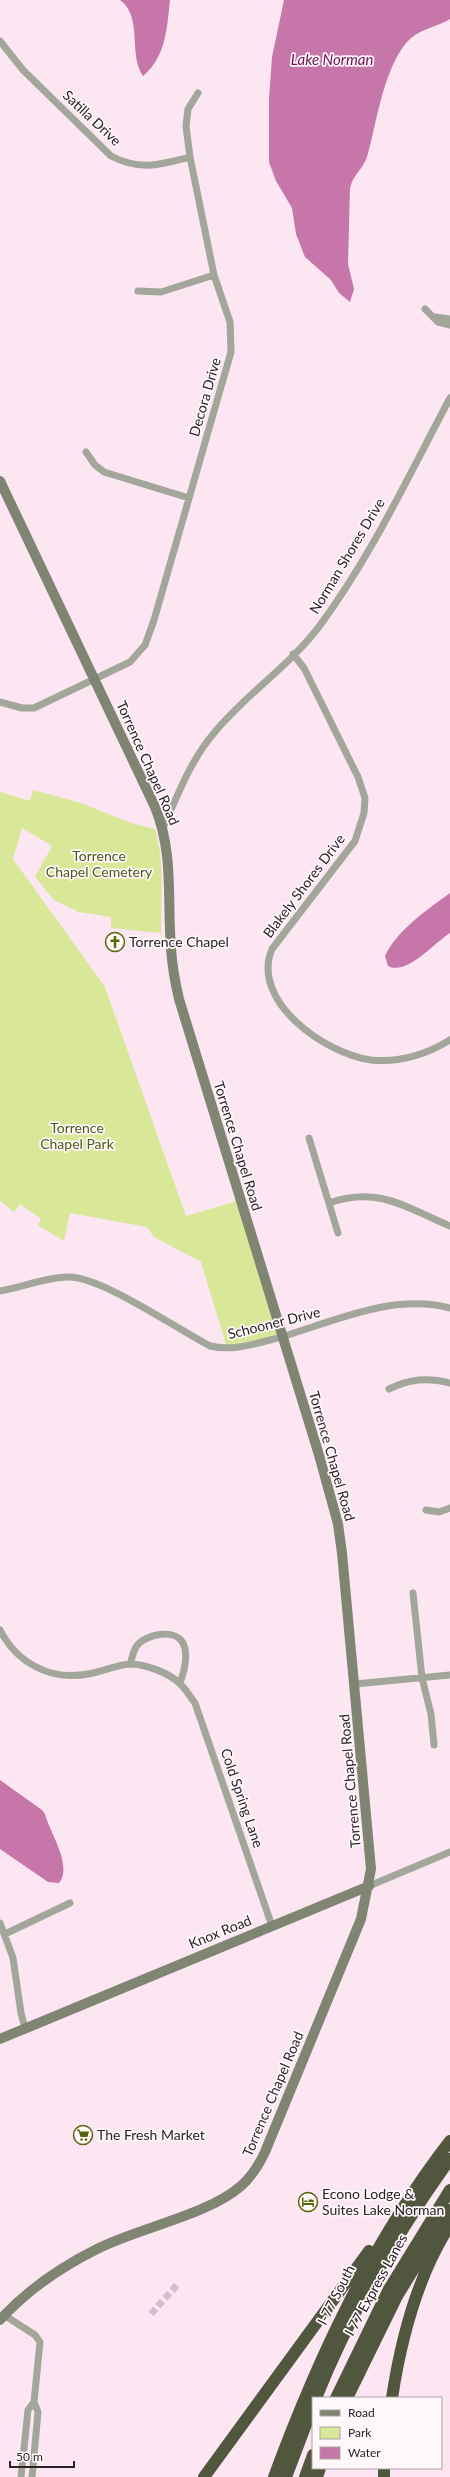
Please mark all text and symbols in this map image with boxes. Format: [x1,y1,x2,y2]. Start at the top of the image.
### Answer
water label: Lake Norman [291,50,373,68]
street label: Satilla Drive [60,86,125,149]
street label: Decora Drive [185,355,224,438]
street label: Norman Shores Drive [305,495,388,617]
street label: Torrence Chapel Road [113,698,184,828]
street label: Blakely Shores Drive [259,830,348,941]
park label: Torrence Chapel Cemetery [46,847,153,880]
church icon: Torrence Chapel [104,931,126,953]
place label: Torrence Chapel [129,933,229,950]
street label: Torrence Chapel Road [211,1079,266,1213]
park label: Torrence Chapel Park [40,1119,115,1152]
street label: Schooner Drive [226,1303,322,1342]
street label: Torrence Chapel Road [306,1389,359,1523]
street label: Torrence Chapel Road [335,1713,364,1849]
street label: Cold Spring Lane [218,1746,267,1850]
street label: Knox Road [186,1911,254,1952]
street label: Torrence Chapel Road [238,2029,307,2159]
supermarket icon: The Fresh Market [72,2124,94,2146]
place label: The Fresh Market [97,2126,205,2143]
place label: Econo Lodge & Suites Lake Norman [322,2185,444,2218]
hotel icon: Econo Lodge & Suites Lake Norman [297,2191,319,2213]
street label: I 77 Express Lanes [341,2231,411,2339]
street label: I-77 South [313,2262,358,2328]
legend [312,2397,442,2469]
text: Road [348,2405,375,2420]
text: Park [348,2425,372,2440]
scale bar [10,2443,74,2469]
text: Water [348,2445,381,2460]
text: 50 m [16,2449,43,2464]

